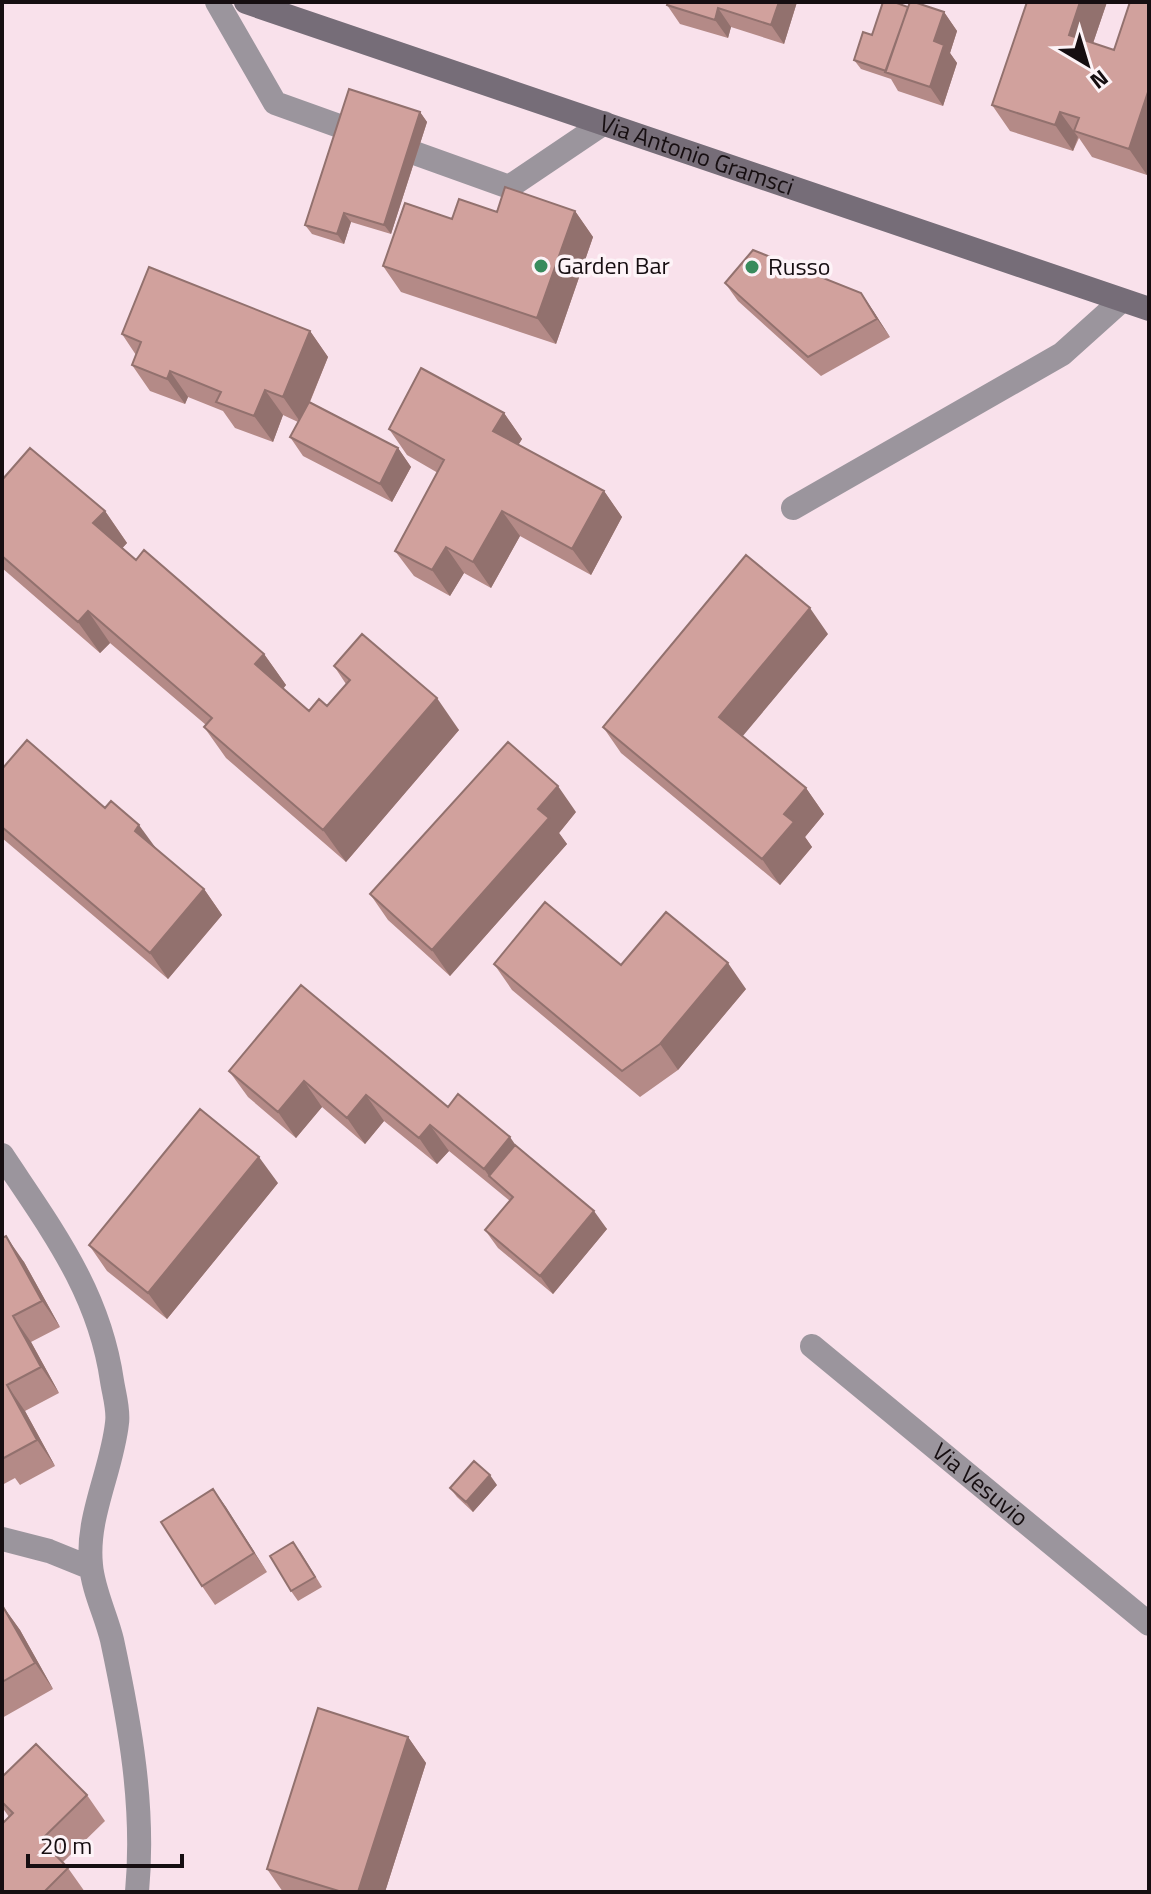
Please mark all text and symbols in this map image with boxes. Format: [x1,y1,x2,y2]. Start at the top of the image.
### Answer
north arrow [1047,24,1127,104]
text: N [1083,62,1116,98]
street label: Via Antonio Gramsci [595,105,799,204]
place label: Garden Bar [557,247,670,283]
place label: Russo [768,248,830,284]
marker: Garden Bar [532,257,550,275]
marker: Russo [743,258,761,276]
street label: Via Vesuvio [925,1433,1037,1535]
scale bar [28,1818,182,1868]
text: 20 m [40,1827,92,1863]

